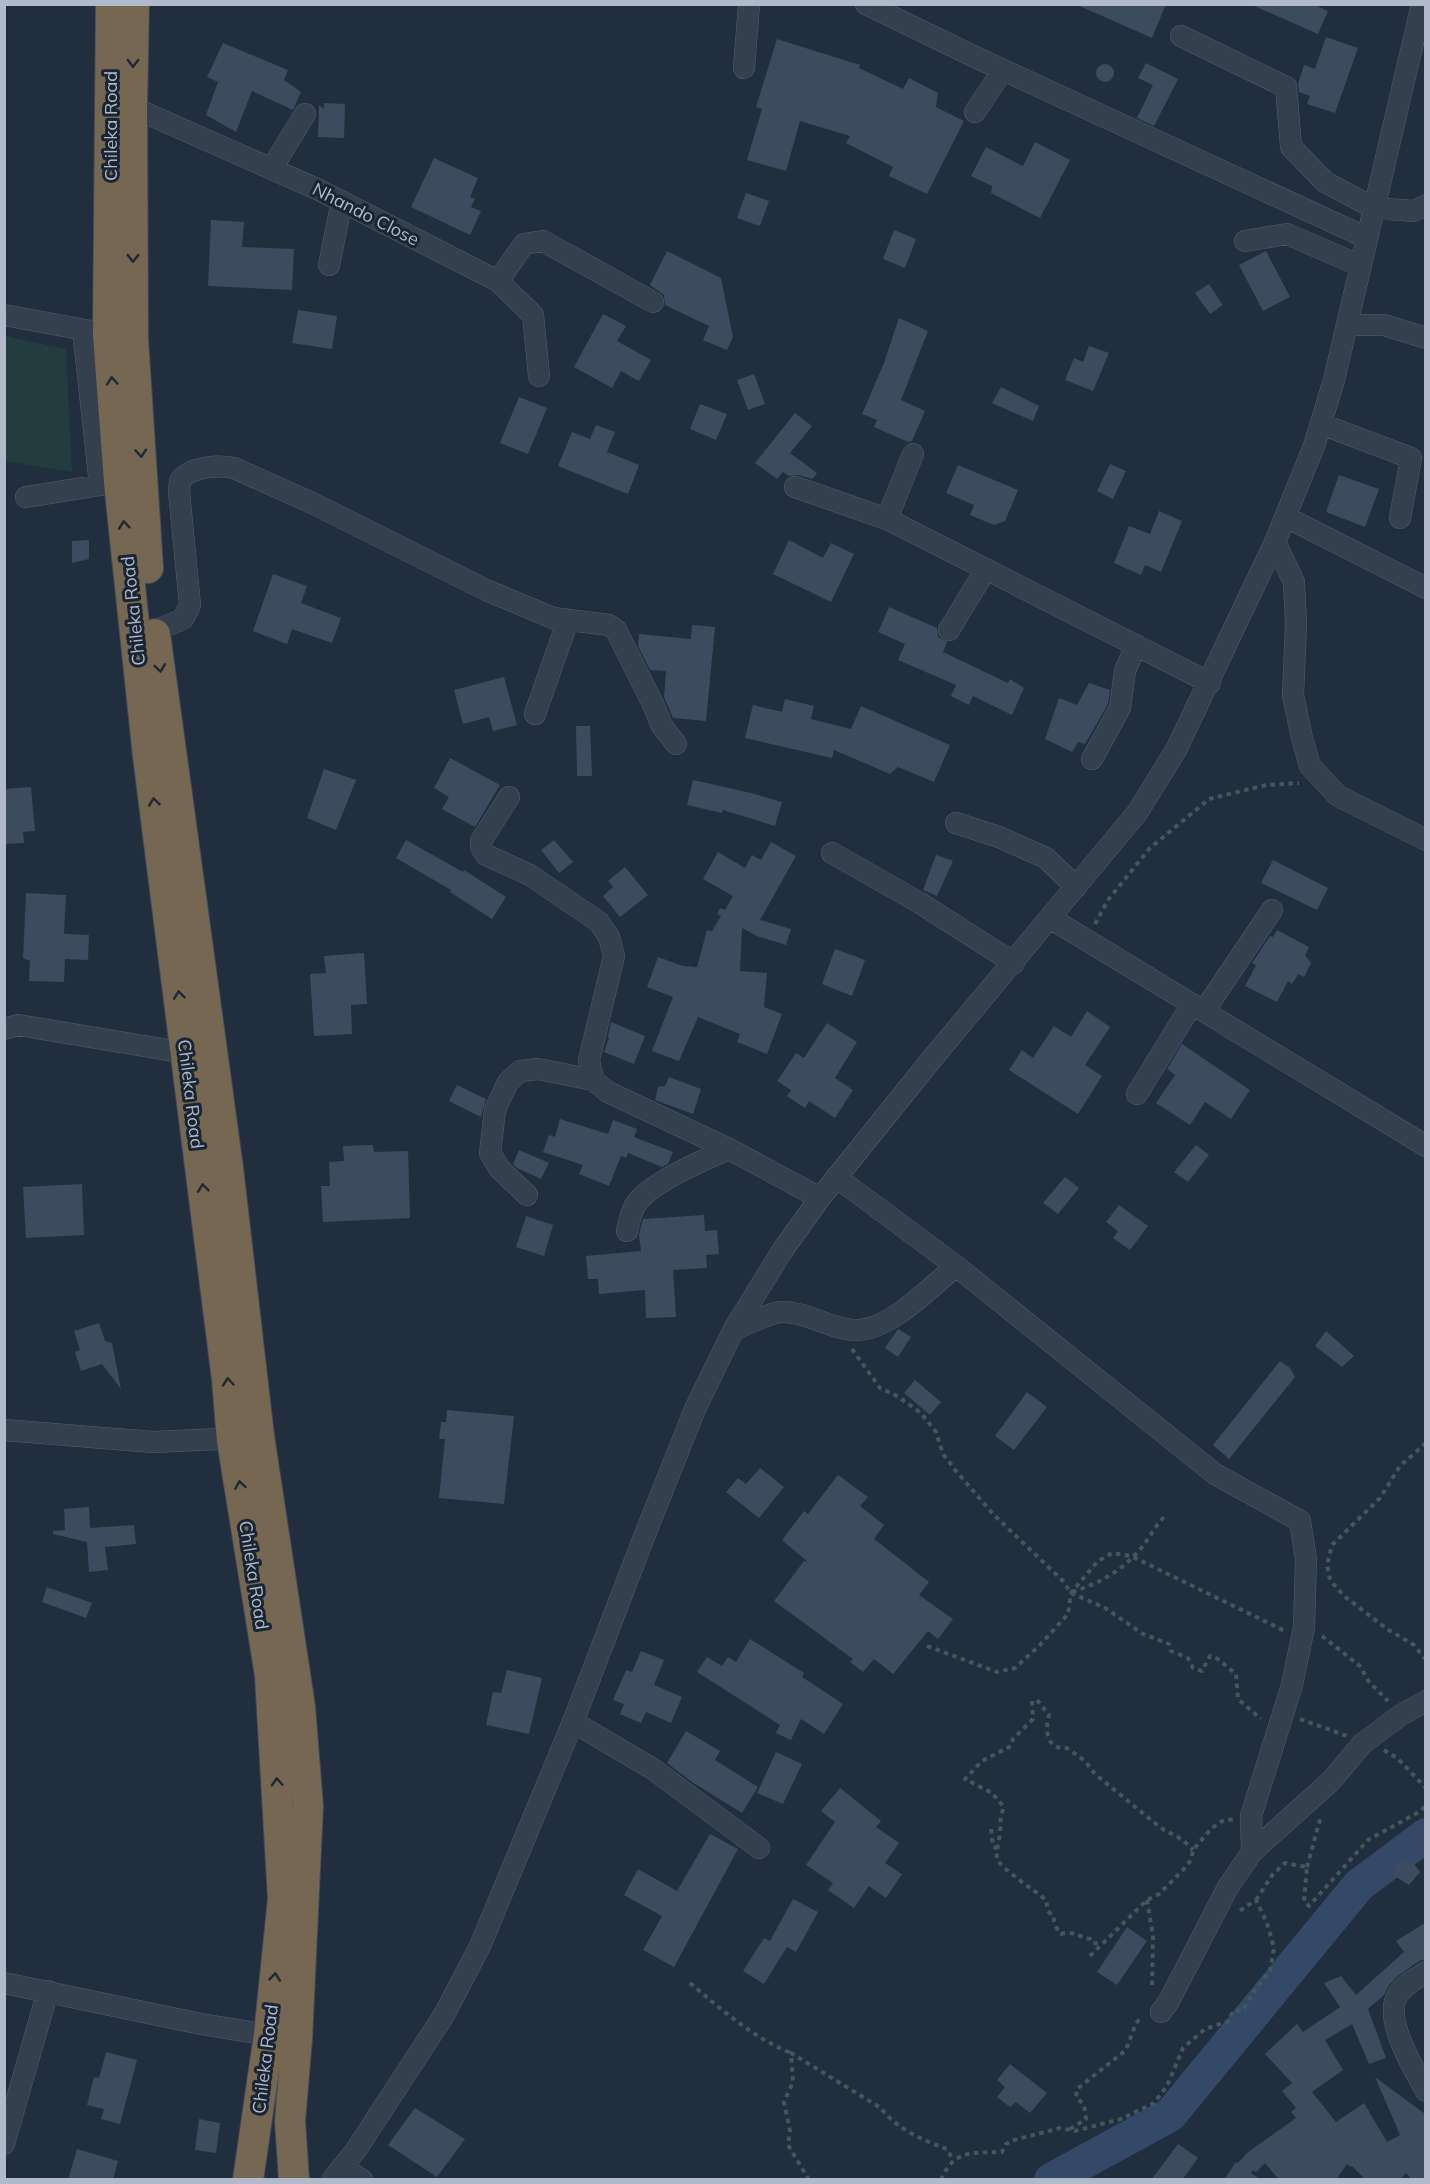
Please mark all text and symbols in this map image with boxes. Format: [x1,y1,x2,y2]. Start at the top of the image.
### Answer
one-way arrow [126,58,139,67]
street label: Chileka Road [99,71,122,181]
street label: Nhando Close [309,177,423,251]
one-way arrow [127,253,139,262]
one-way arrow [106,377,119,386]
one-way arrow [135,448,148,457]
one-way arrow [118,520,131,529]
street label: Chileka Road [116,555,150,667]
one-way arrow [153,663,165,672]
one-way arrow [148,797,161,806]
one-way arrow [173,991,185,1000]
street label: Chileka Road [173,1038,209,1150]
one-way arrow [198,1184,210,1193]
one-way arrow [222,1377,234,1386]
one-way arrow [234,1480,246,1490]
street label: Chileka Road [234,1519,274,1631]
one-way arrow [270,1778,283,1787]
one-way arrow [268,1972,281,1981]
street label: Chileka Road [247,2003,283,2115]

